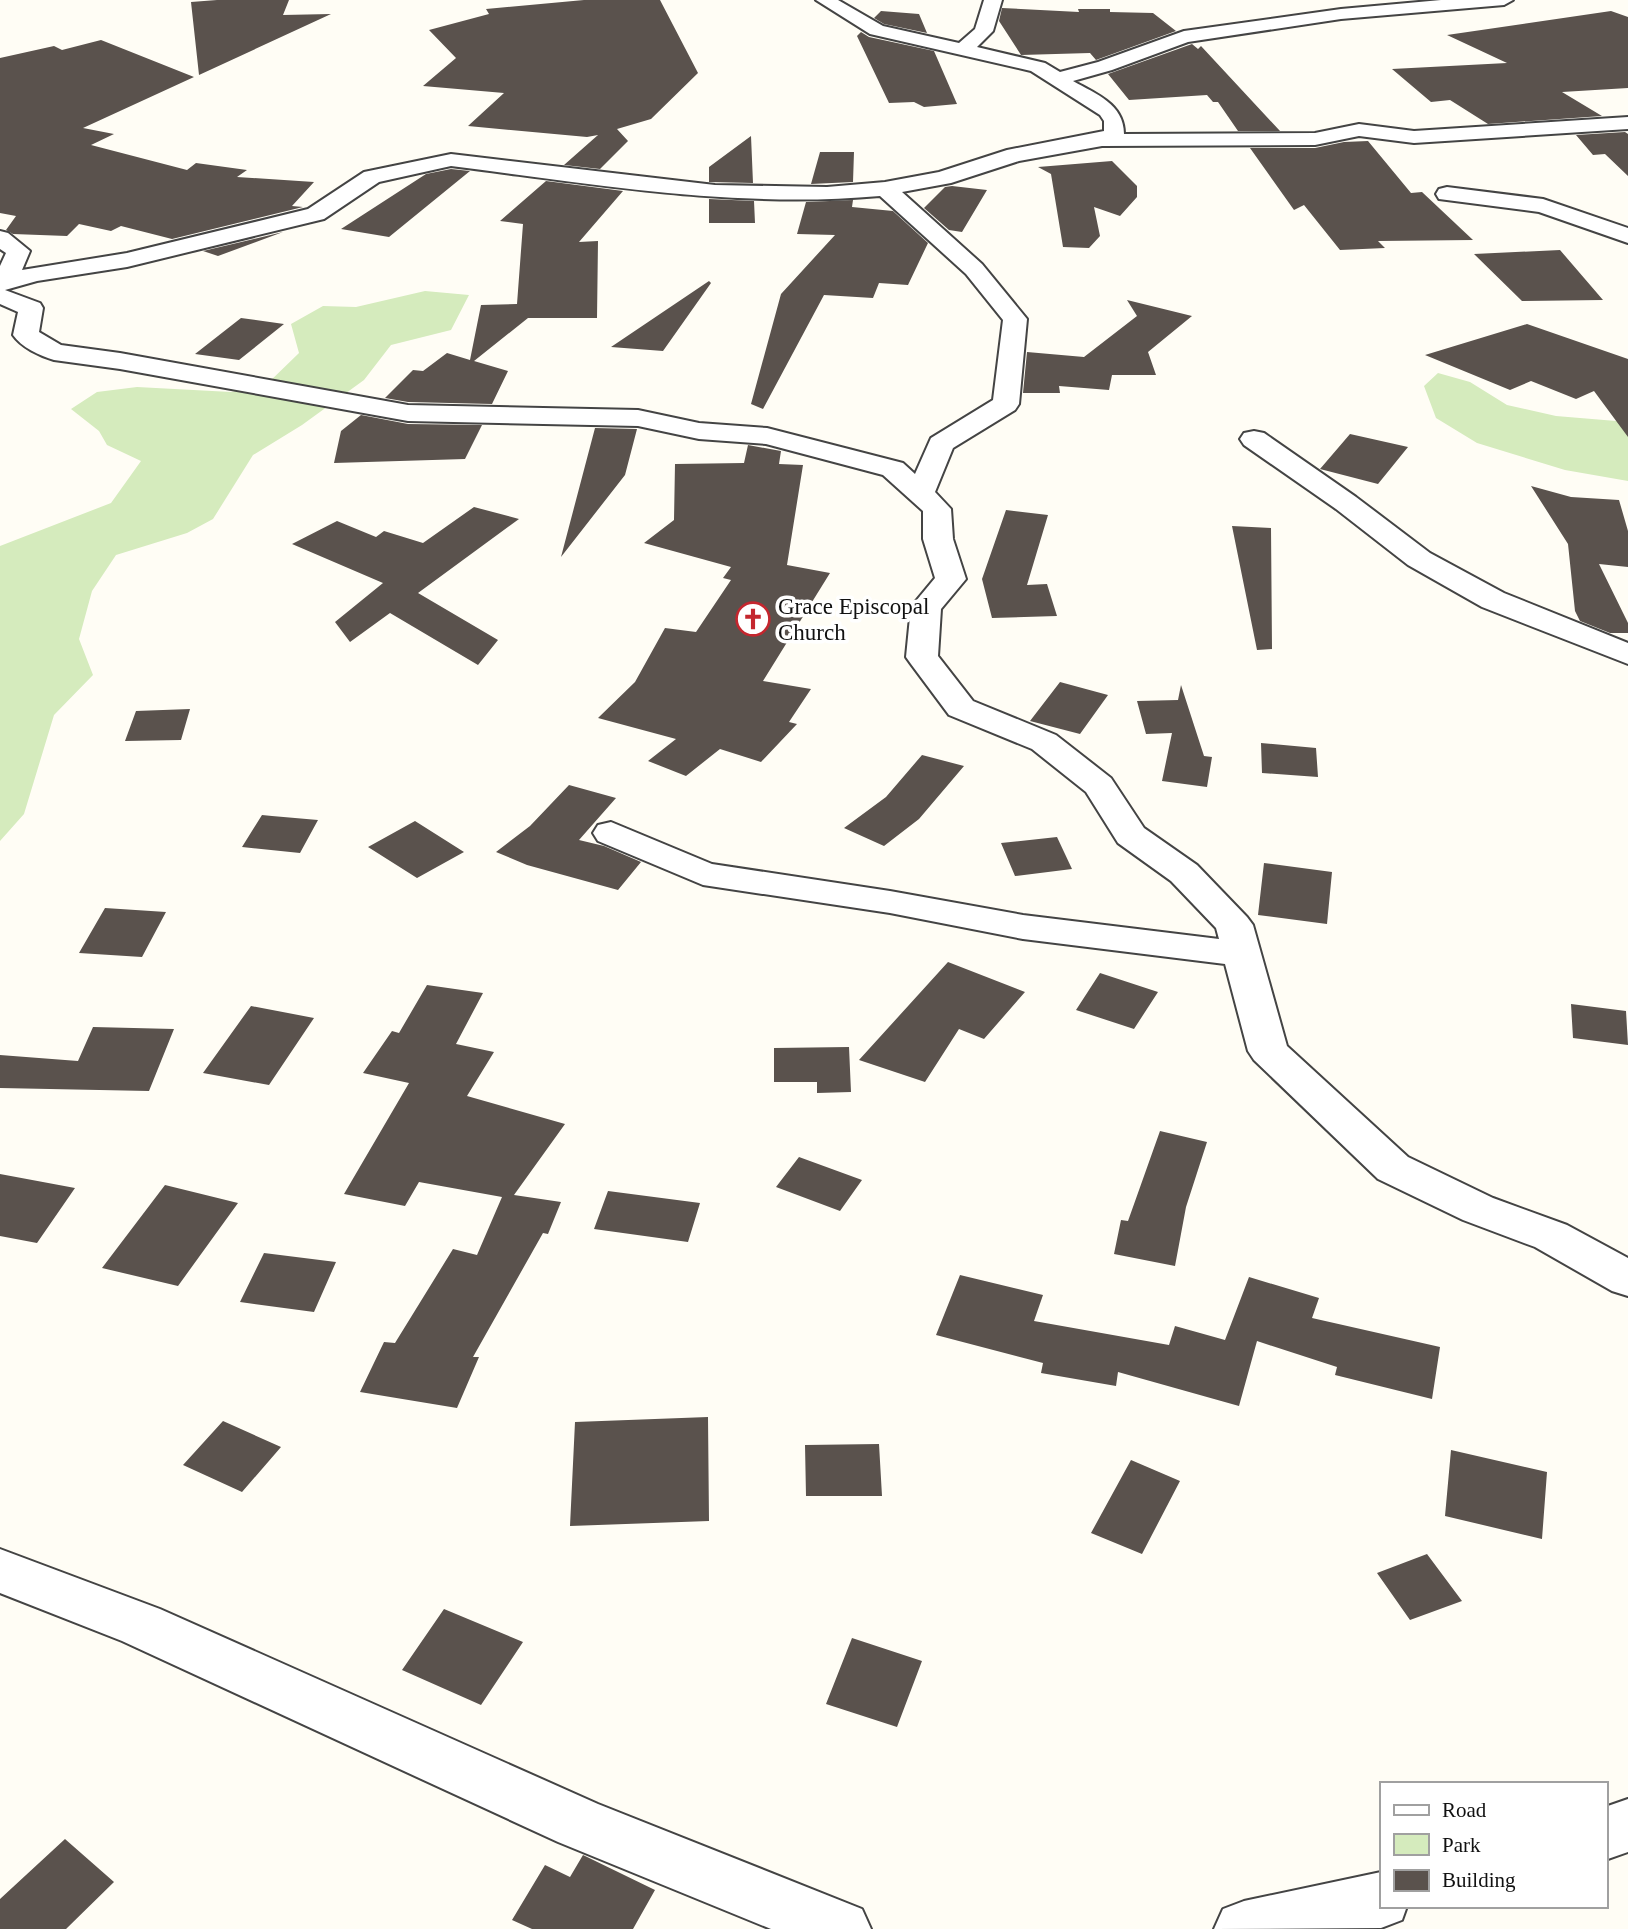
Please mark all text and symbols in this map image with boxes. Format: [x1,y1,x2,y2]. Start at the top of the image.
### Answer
place label: Grace Episcopal Church [778,594,929,645]
church icon: Grace Episcopal Church [734,600,772,638]
legend [1380,1782,1607,1908]
text: Road [1442,1798,1487,1822]
text: Park [1442,1833,1481,1857]
text: Building [1442,1868,1516,1892]

